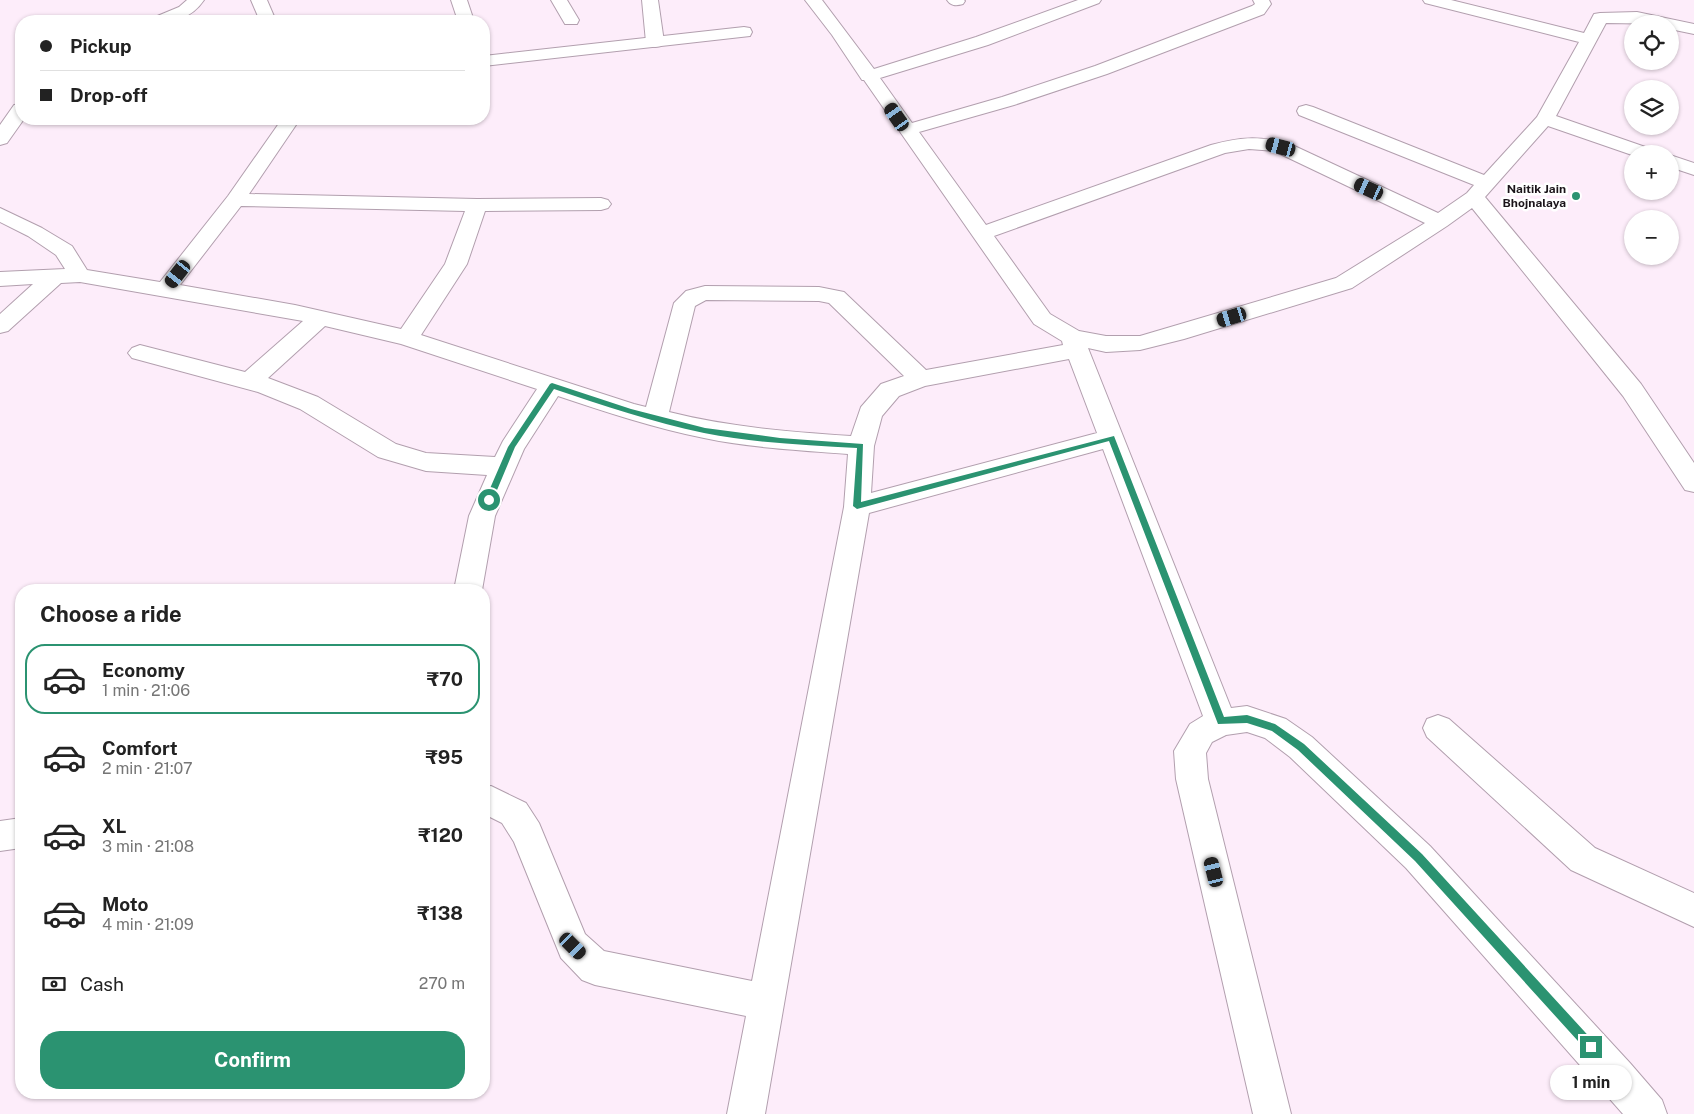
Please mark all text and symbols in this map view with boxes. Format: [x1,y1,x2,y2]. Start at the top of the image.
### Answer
map controls [1624,15,1679,265]
button: locate [1624,15,1679,70]
text: Pickup [70,35,132,57]
button: layers [1624,80,1679,135]
text: Drop-off [70,84,147,106]
car [882,100,911,134]
car [1264,136,1297,158]
button: + [1624,145,1679,200]
car [1352,176,1385,202]
place label: Naitik Jain Bhojnalaya [1503,182,1566,210]
marker: Naitik Jain Bhojnalaya [1570,190,1582,202]
button: − [1624,210,1679,265]
car [162,258,193,290]
car [1215,305,1248,329]
route start [478,489,500,511]
text: Choose a ride [40,601,182,627]
icon: car [42,657,87,702]
text: Economy [102,659,185,681]
text: ₹70 [427,668,463,690]
text: 1 min · 21:06 [102,681,190,700]
icon: car [42,735,87,780]
text: Comfort [102,737,178,759]
text: ₹95 [425,746,463,768]
text: 2 min · 21:07 [102,759,193,778]
icon: car [42,813,87,858]
text: XL [102,815,127,837]
text: ₹120 [418,824,463,846]
text: 3 min · 21:08 [102,837,194,856]
car [1203,856,1224,888]
icon: car [42,891,87,936]
text: Moto [102,893,148,915]
text: ₹138 [417,902,463,924]
text: 4 min · 21:09 [102,915,194,934]
car [557,930,588,962]
icon: cash [40,970,68,998]
text: Cash [80,973,124,995]
text: 270 m [419,974,465,993]
button: Confirm [40,1031,465,1089]
route end [1580,1036,1602,1058]
callout: 1 min [1550,1064,1632,1100]
text: 1 min [1572,1073,1610,1092]

